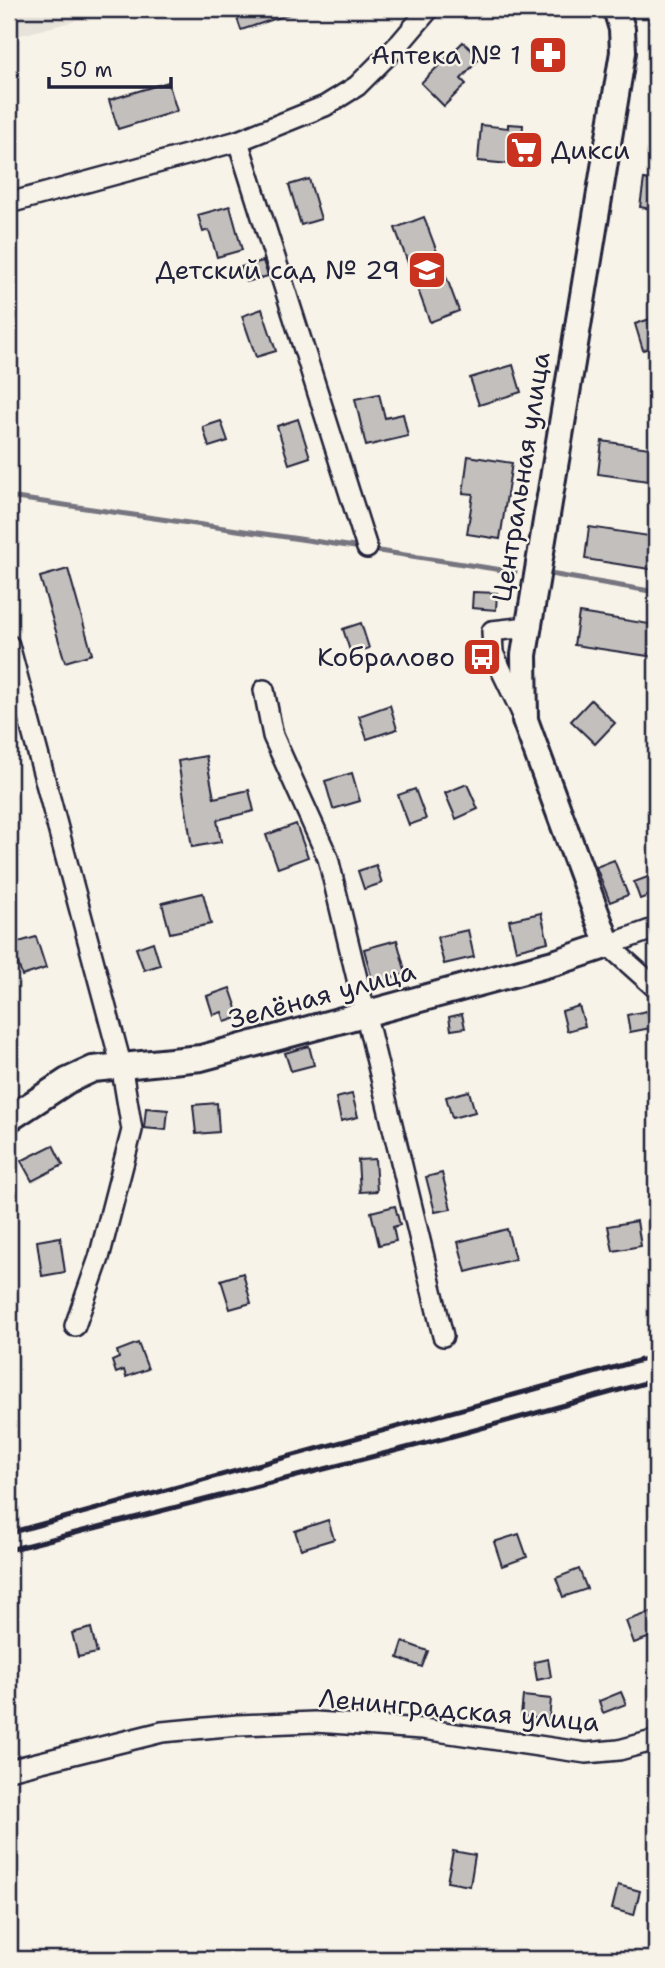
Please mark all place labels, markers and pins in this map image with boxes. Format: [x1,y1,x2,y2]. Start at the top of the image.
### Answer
pharmacy icon: Аптека № 1 [527,34,569,76]
place label: Аптека № 1 [371,37,521,72]
supermarket icon: Дикси [503,129,545,171]
place label: Дикси [551,132,630,167]
school or university icon: Детский сад № 29 [406,249,448,291]
place label: Детский сад № 29 [156,252,400,287]
bus stop icon: Кобралово [461,636,503,678]
place label: Кобралово [317,639,455,674]

